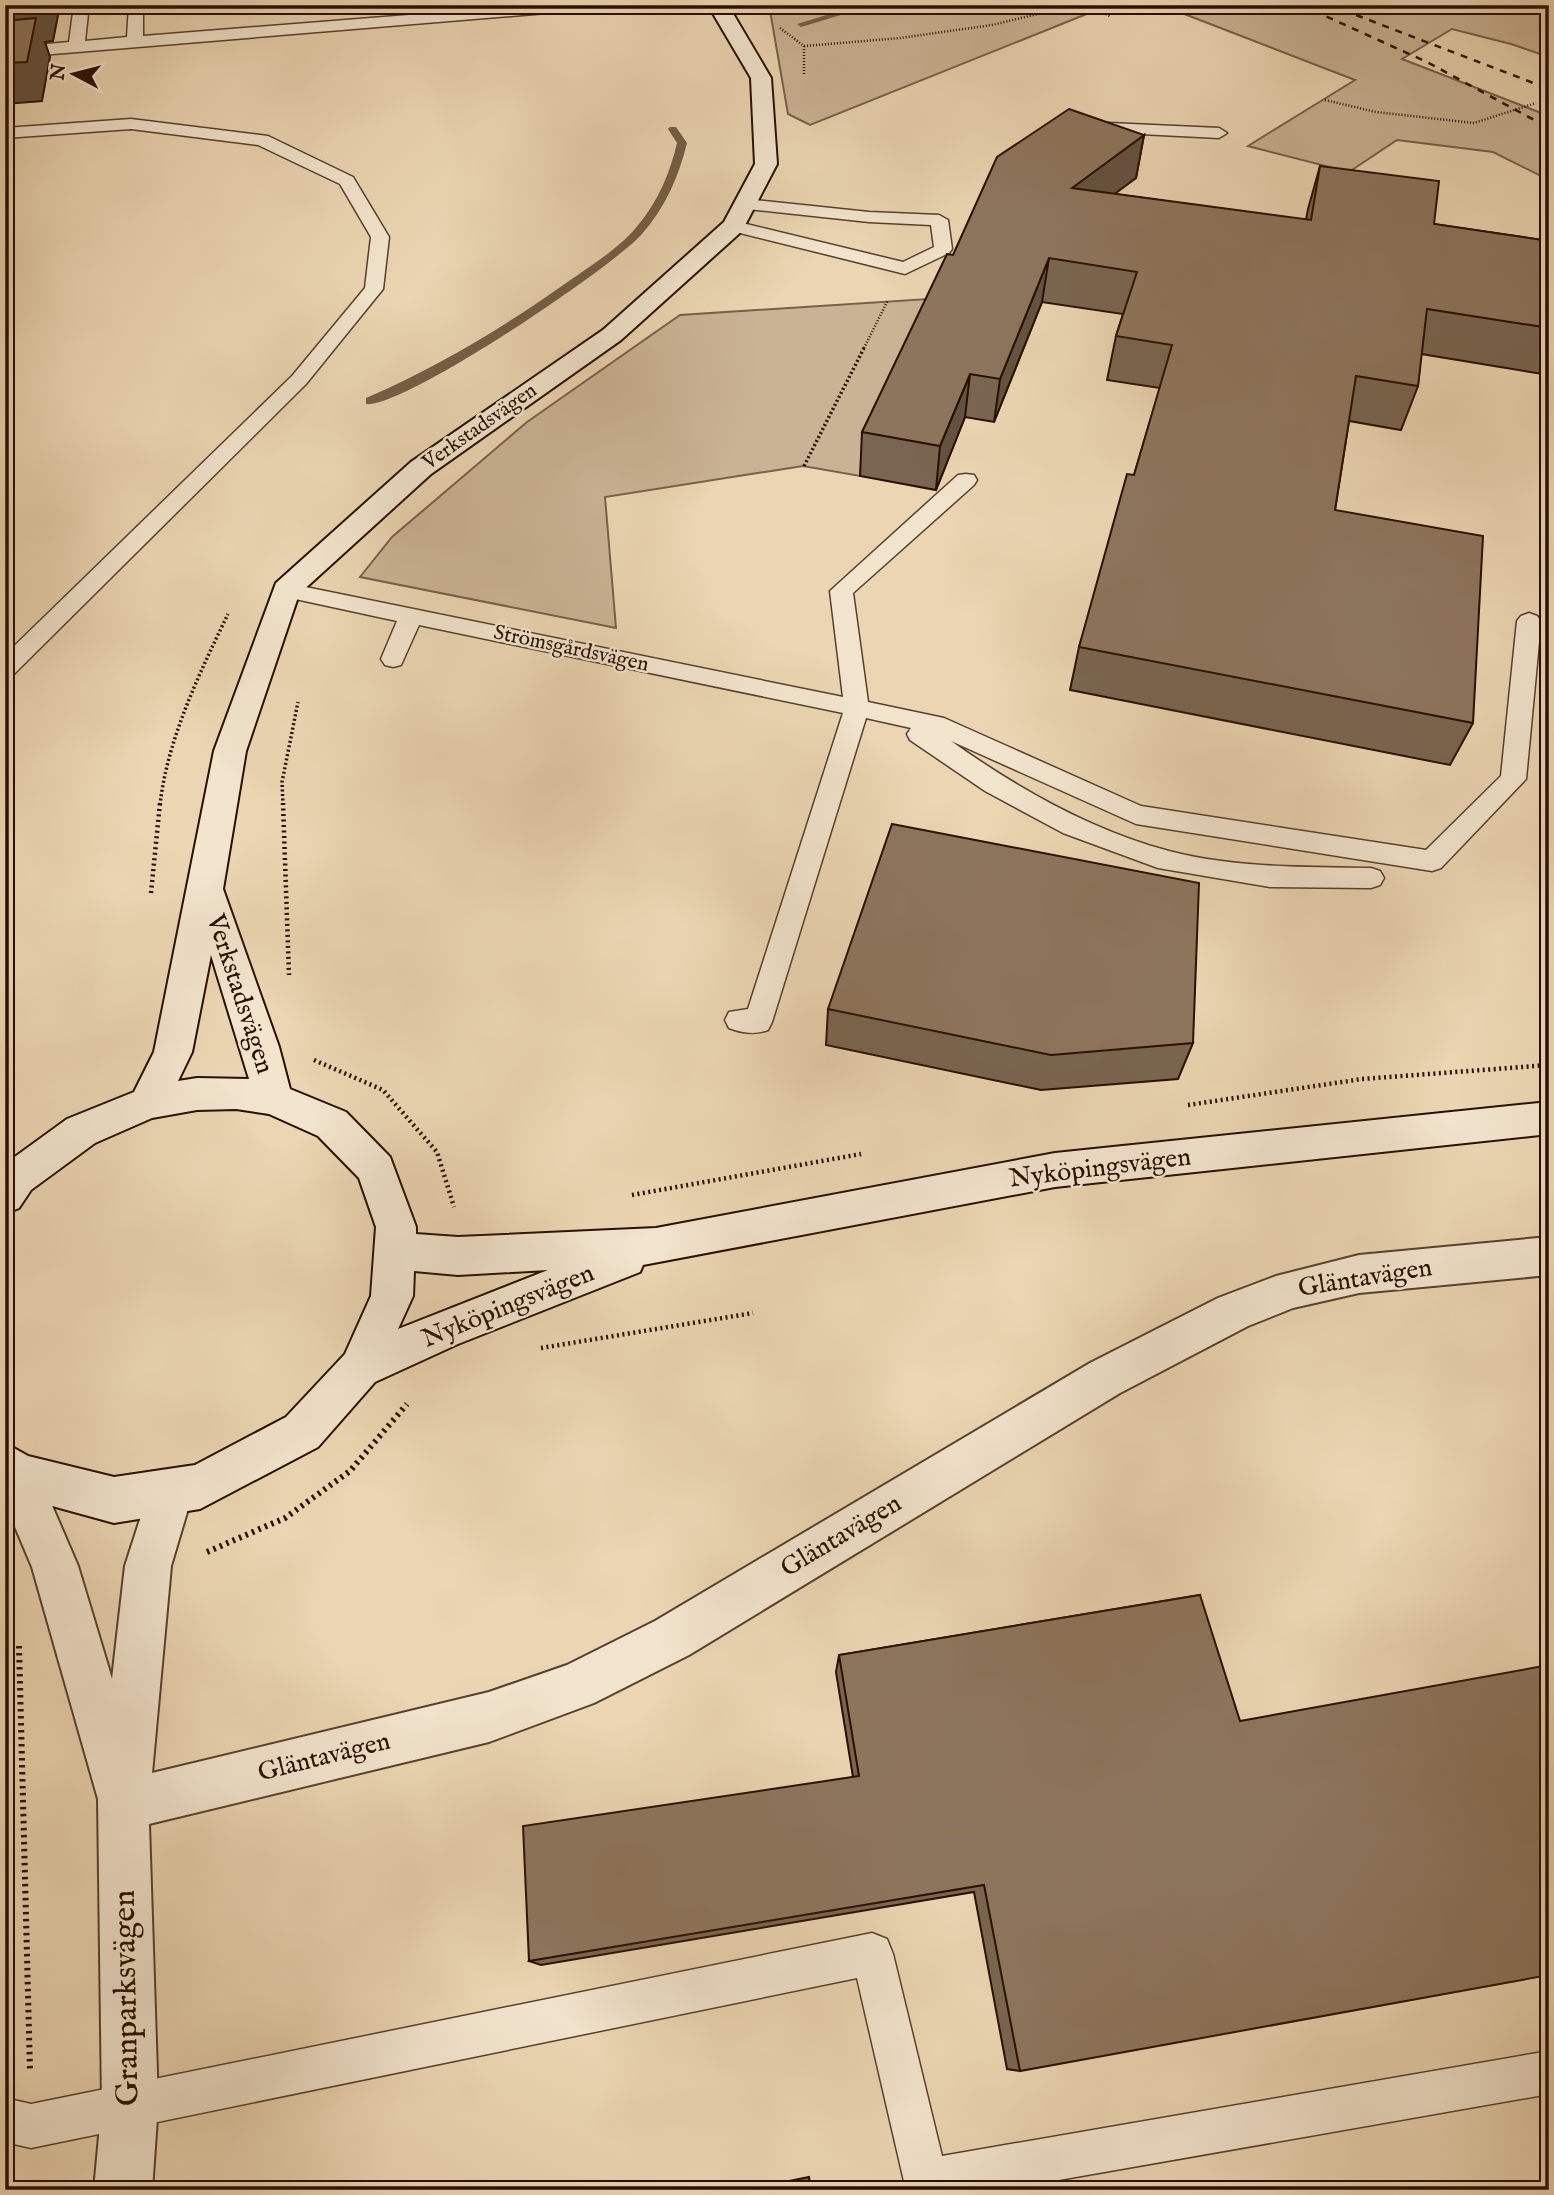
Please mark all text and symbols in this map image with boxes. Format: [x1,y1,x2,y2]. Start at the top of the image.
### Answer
north arrow [38,38,108,108]
text: N [46,62,72,83]
street label: Verkstadsvägen [417,378,543,477]
street label: Strömsgårdsvägen [491,619,651,679]
street label: Verkstadsvägen [198,909,281,1078]
street label: Nyköpingsvägen [1007,1140,1193,1196]
street label: Gläntavägen [1296,1251,1435,1305]
street label: Nyköpingsvägen [417,1256,599,1356]
street label: Gläntavägen [775,1487,908,1585]
street label: Gläntavägen [254,1725,394,1789]
street label: Granparksvägen [105,1890,149,2106]

